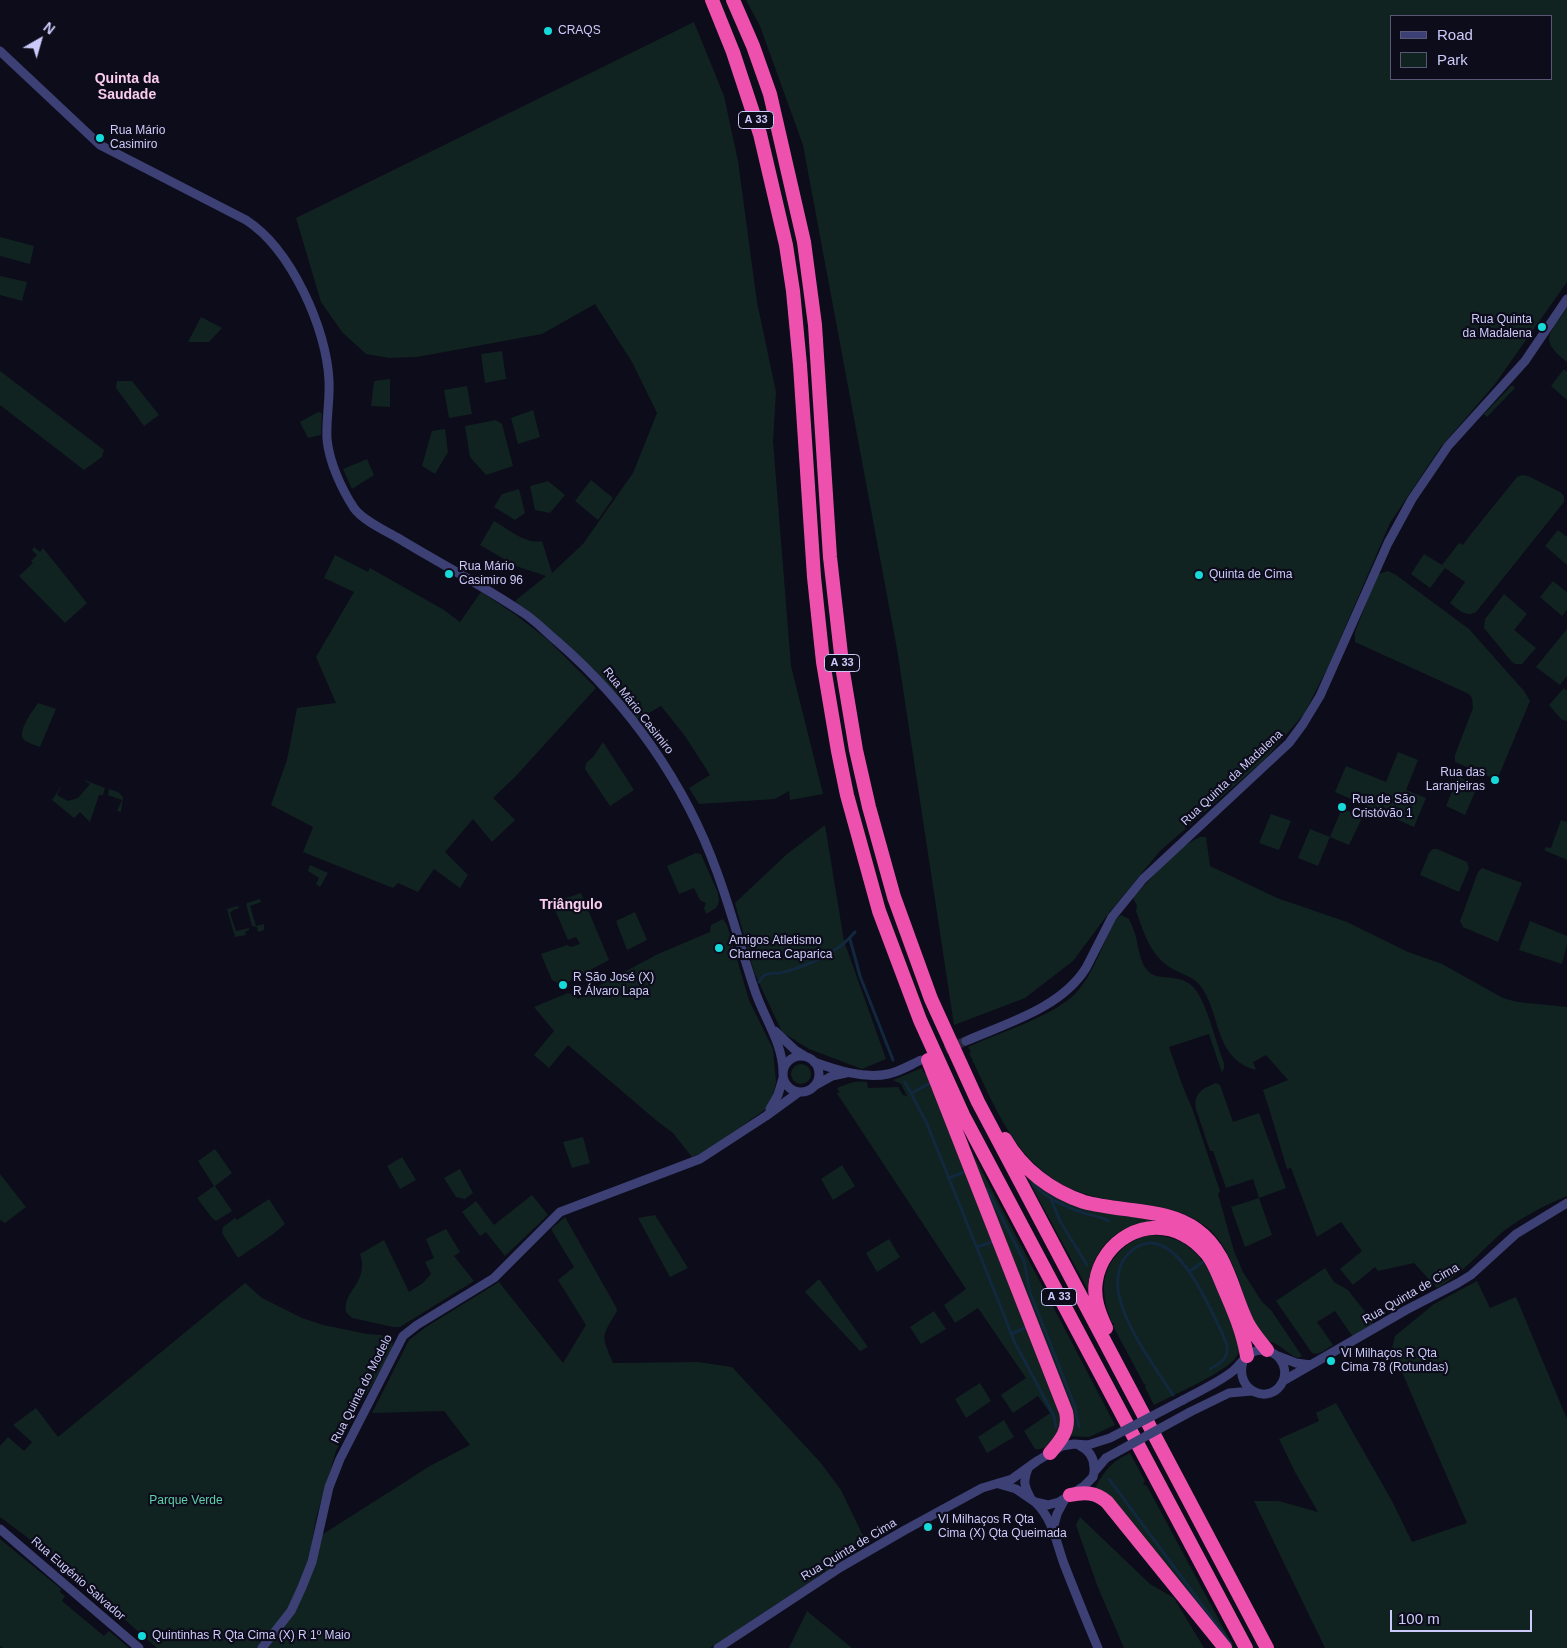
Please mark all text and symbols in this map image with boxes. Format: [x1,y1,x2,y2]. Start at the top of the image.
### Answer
north arrow [15,15,65,65]
legend [1390,15,1552,80]
text: N [40,19,58,38]
place label: CRAQS [558,24,601,38]
marker: CRAQS [542,25,554,37]
text: Road [1437,26,1473,43]
text: Park [1437,51,1468,68]
district label: Quinta da Saudade [95,71,159,104]
road number: A 33 [738,112,774,128]
place label: Rua Mário Casimiro [110,124,165,152]
marker: Rua Mário Casimiro [94,132,106,144]
place label: Rua Quinta da Madalena [1463,313,1532,341]
marker: Rua Quinta da Madalena [1536,321,1548,333]
place label: Rua Mário Casimiro 96 [459,560,523,588]
marker: Rua Mário Casimiro 96 [443,568,455,580]
place label: Quinta de Cima [1209,568,1292,582]
marker: Quinta de Cima [1193,569,1205,581]
road number: A 33 [824,654,860,671]
street label: Rua Mário Casimiro [600,665,676,757]
street label: Rua Quinta da Madalena [1178,727,1286,829]
place label: Rua das Laranjeiras [1426,766,1485,794]
marker: Rua das Laranjeiras [1489,774,1501,786]
place label: Rua de São Cristóvão 1 [1352,793,1415,821]
marker: Rua de São Cristóvão 1 [1336,801,1348,813]
district label: Triângulo [540,897,602,913]
place label: Amigos Atletismo Charneca Caparica [729,934,832,962]
marker: Amigos Atletismo Charneca Caparica [713,942,725,954]
place label: R São José (X) R Álvaro Lapa [573,971,654,999]
marker: R São José (X) R Álvaro Lapa [557,979,569,991]
street label: Rua Quinta de Cima [1360,1261,1462,1327]
road number: A 33 [1042,1288,1076,1305]
street label: Rua Quinta do Modelo [328,1332,396,1446]
place label: Vl Milhaços R Qta Cima 78 (Rotundas) [1341,1347,1448,1375]
marker: Vl Milhaços R Qta Cima 78 (Rotundas) [1325,1355,1337,1367]
park label: Parque Verde [149,1494,223,1508]
place label: Vl Milhaços R Qta Cima (X) Qta Queimada [938,1513,1067,1541]
street label: Rua Quinta de Cima [799,1516,899,1584]
marker: Vl Milhaços R Qta Cima (X) Qta Queimada [922,1521,934,1533]
street label: Rua Eugénio Salvador [28,1534,128,1624]
scale bar [1392,1600,1534,1632]
text: 100 m [1398,1610,1440,1627]
place label: Quintinhas R Qta Cima (X) R 1º Maio [152,1629,350,1643]
marker: Quintinhas R Qta Cima (X) R 1º Maio [136,1630,148,1642]

